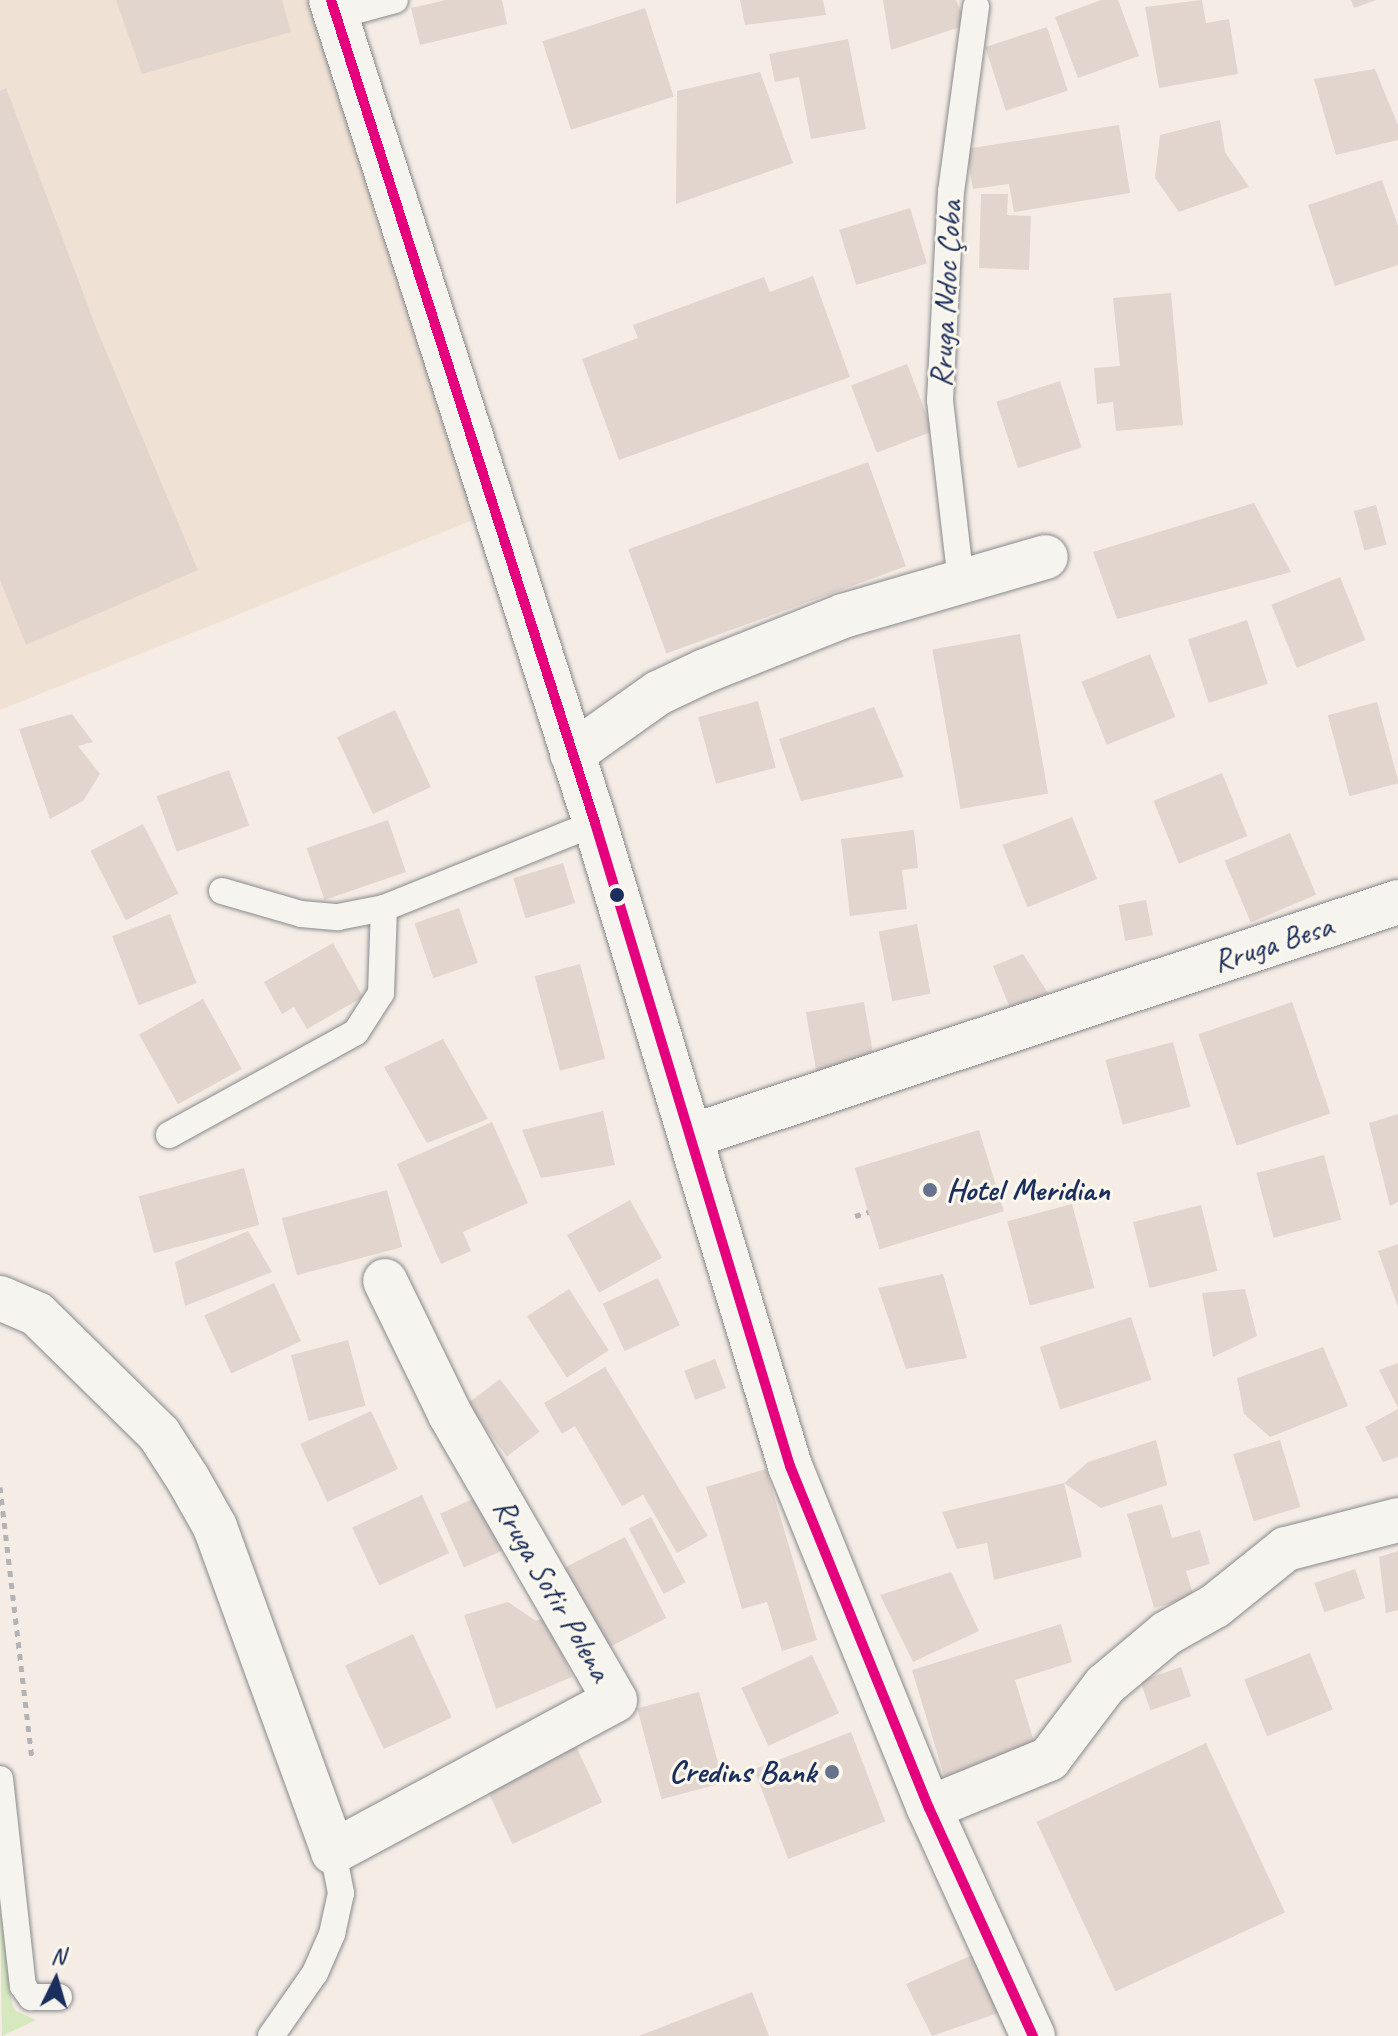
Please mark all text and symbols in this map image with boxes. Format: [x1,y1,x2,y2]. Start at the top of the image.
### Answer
street label: Rruga Ndoc Çoba [922,199,970,389]
unlabelled marker [609,887,625,903]
street label: Rruga Besa [1209,907,1337,981]
place label: Hotel Meridian [946,1171,1111,1209]
marker: Hotel Meridian [921,1181,939,1199]
street label: Rruga Sotir Polena [485,1492,619,1688]
place label: Credins Bank [668,1753,816,1791]
marker: Credins Bank [823,1763,841,1781]
north arrow [16,1940,96,2020]
text: N [50,1942,66,1971]

